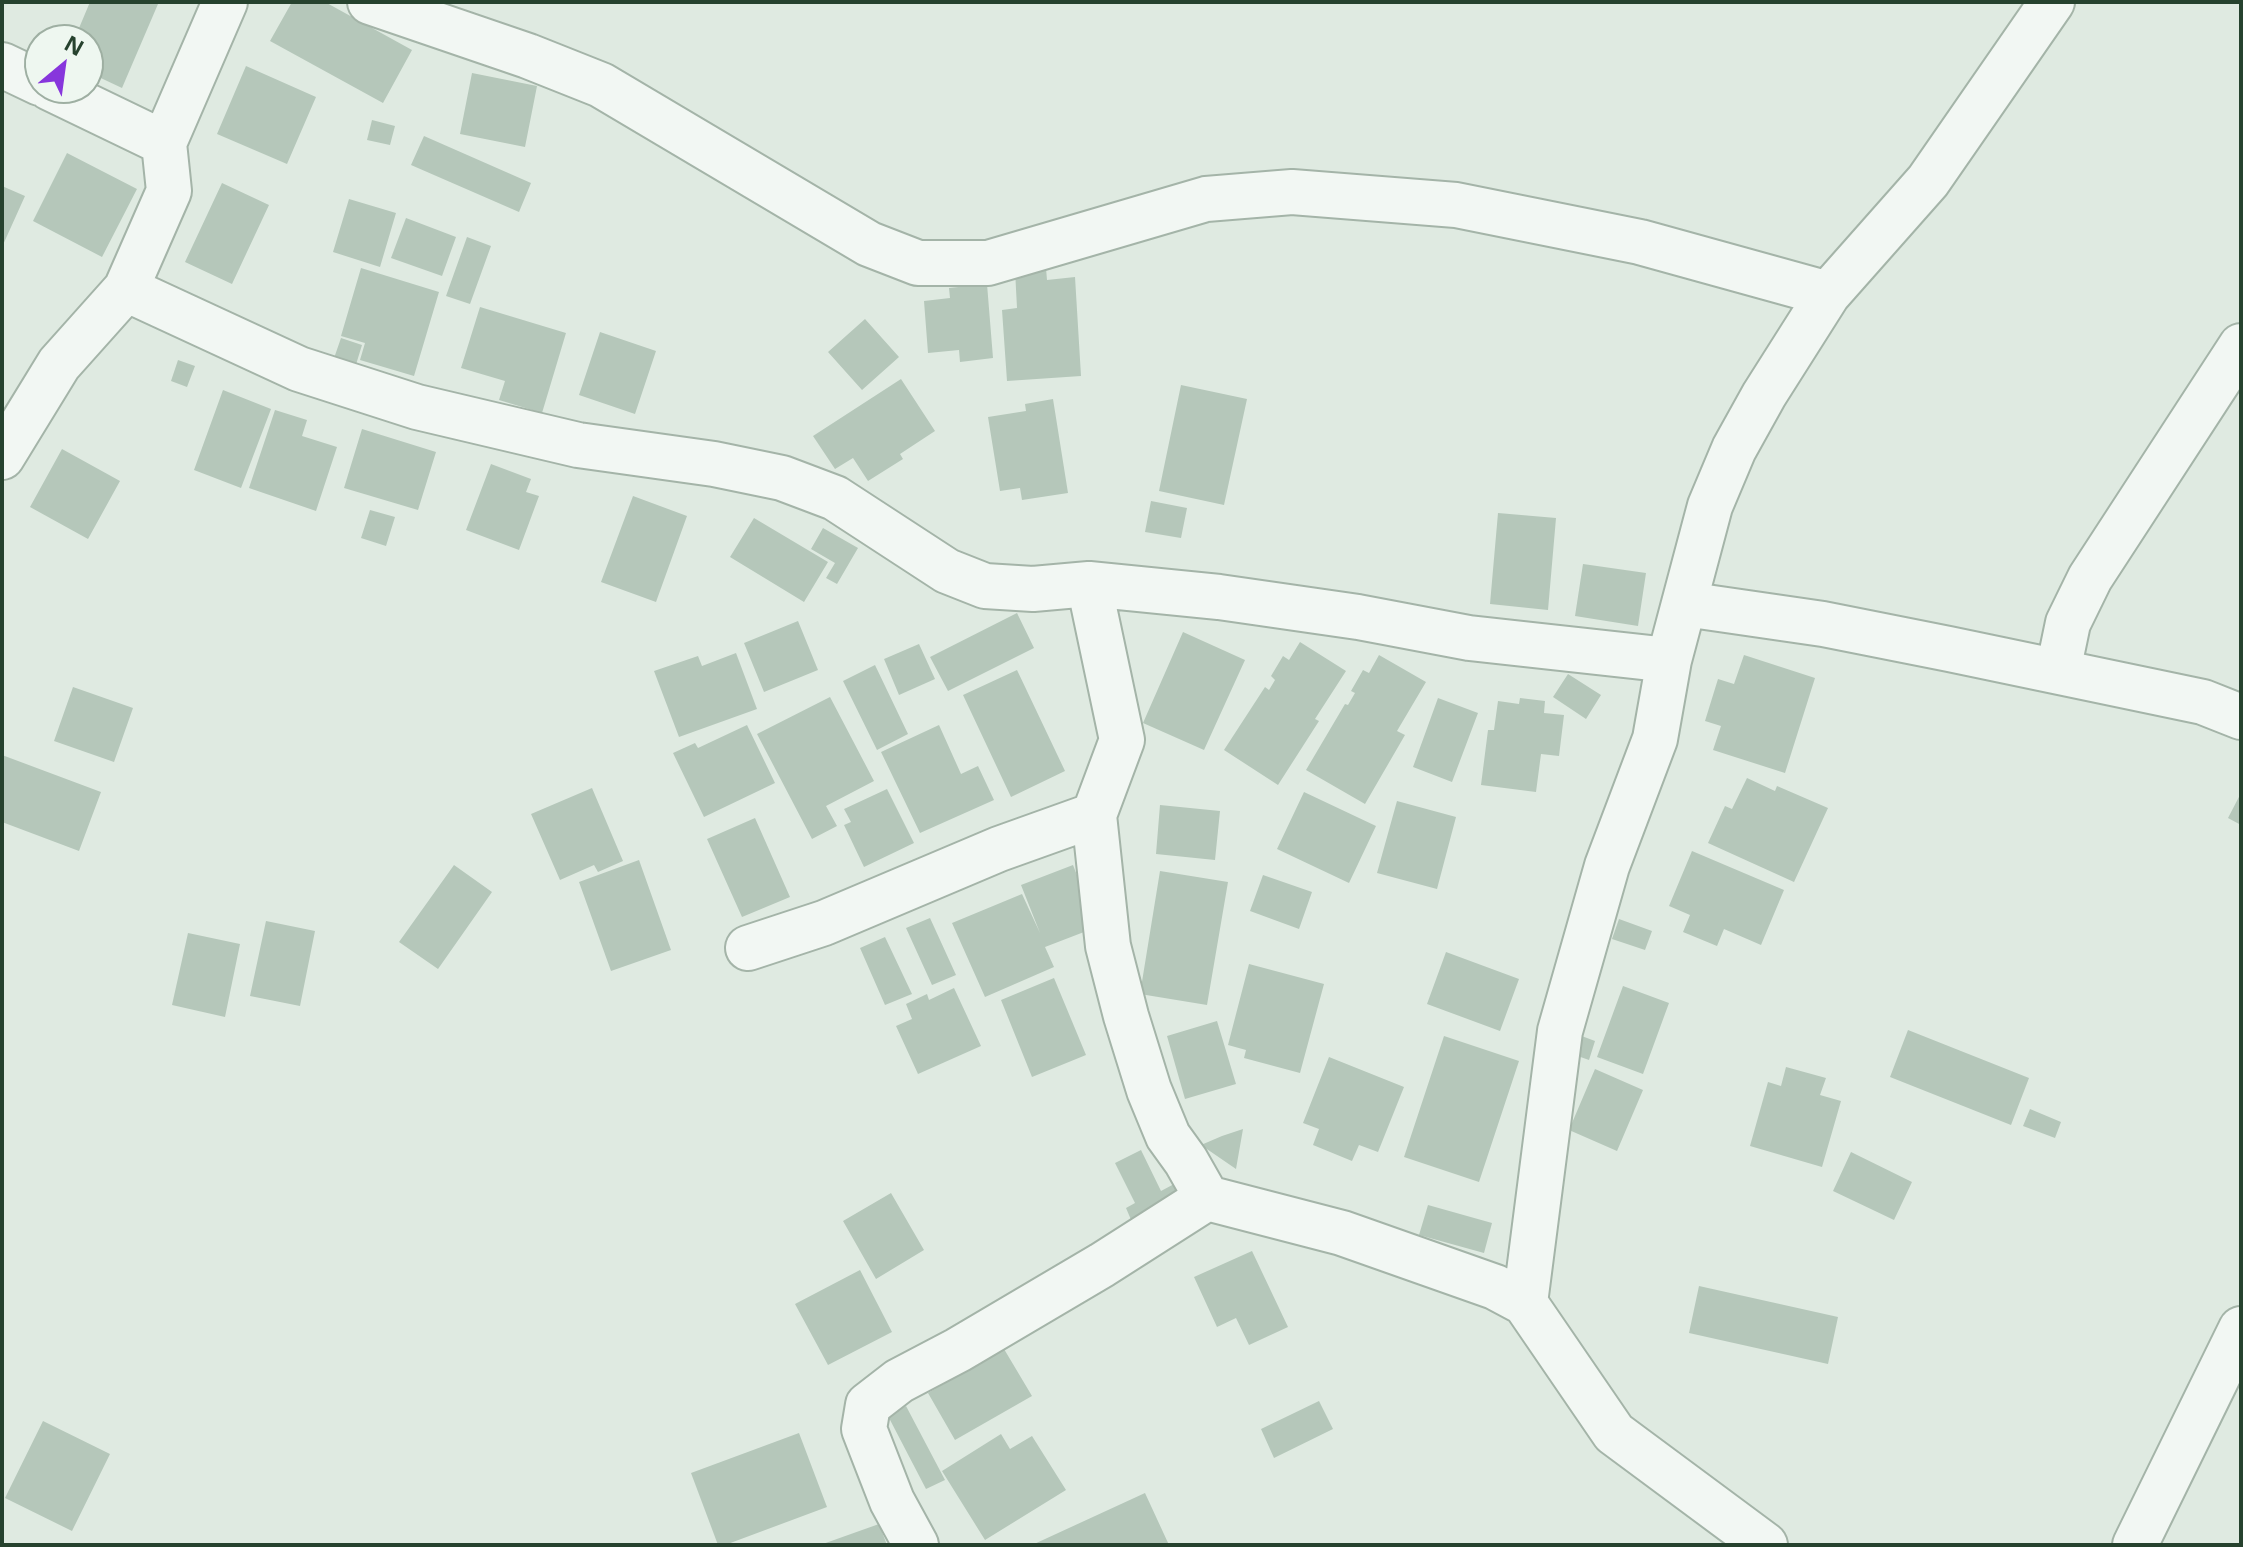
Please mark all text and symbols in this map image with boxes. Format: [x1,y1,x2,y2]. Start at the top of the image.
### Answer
north arrow [24,24,104,104]
text: N [60,27,90,62]

